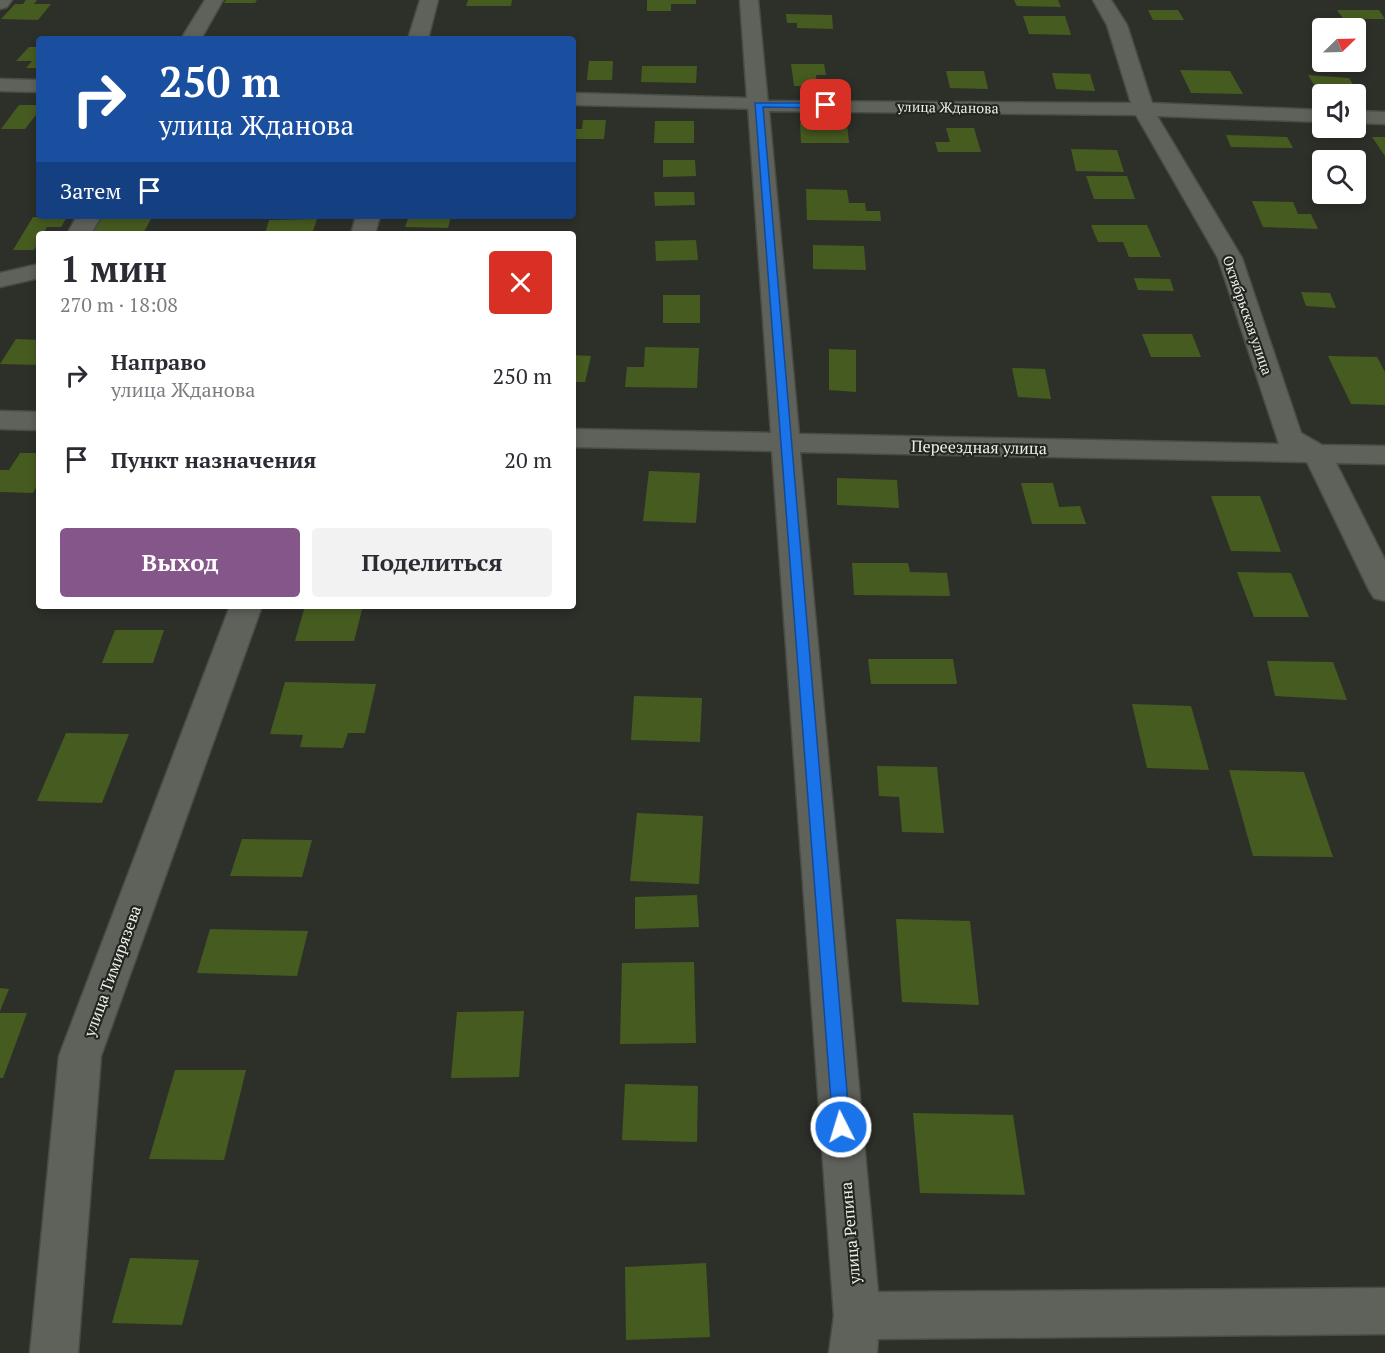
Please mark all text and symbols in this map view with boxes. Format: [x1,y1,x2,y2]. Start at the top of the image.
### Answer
north arrow [1312,18,1366,72]
map controls [1312,18,1366,204]
text: 250 m [159,53,280,109]
icon: right [60,60,138,138]
pin [800,79,851,130]
button: sound [1312,84,1366,138]
icon: arrive [809,88,842,121]
street label: улица Жданова [896,97,999,117]
text: улица Жданова [159,107,354,143]
button: search [1312,150,1366,204]
icon: arrive [133,174,166,207]
text: Затем [60,176,121,205]
text: 1 мин [60,245,167,292]
button: close [489,251,552,314]
street label: Октябрьская улица [1219,253,1277,377]
text: 270 m · 18:08 [60,291,178,318]
text: Направо [111,347,206,376]
icon: right [60,359,93,392]
text: 250 m [492,361,552,390]
text: улица Жданова [111,376,255,403]
street label: Переездная улица [911,435,1047,459]
icon: arrive [60,443,93,476]
text: Пункт назначения [111,445,316,474]
text: 20 m [504,445,552,474]
button: Выход [60,528,300,597]
button: Поделиться [312,528,552,597]
street label: улица Тимирязева [78,902,146,1041]
position arrow [809,1095,873,1159]
street label: улица Репина [835,1181,866,1286]

